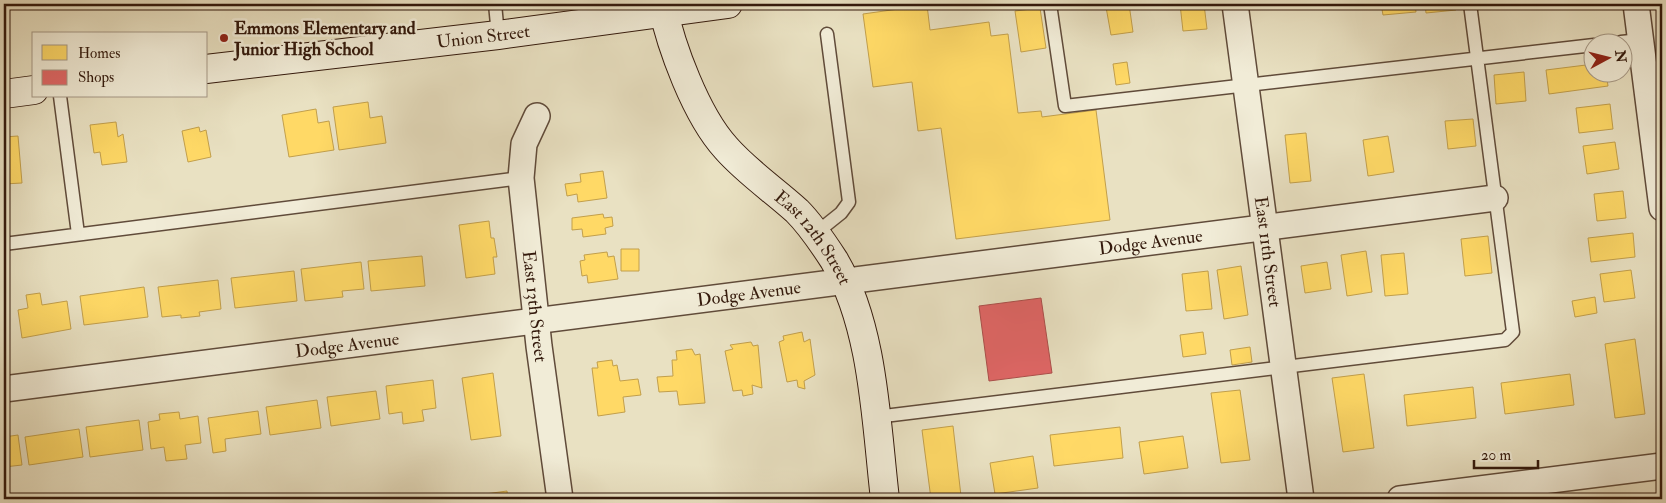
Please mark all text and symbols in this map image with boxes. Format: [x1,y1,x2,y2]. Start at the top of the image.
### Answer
place label: Emmons Elementary and Junior High School [233,17,416,61]
street label: Union Street [435,20,531,54]
legend [32,32,208,98]
marker: Emmons Elementary and Junior High School [218,32,230,44]
north arrow [1584,32,1634,82]
text: Homes [78,44,120,63]
text: N [1611,48,1630,64]
text: Shops [78,68,114,88]
street label: East 12th Street [770,186,856,289]
street label: East 11th Street [1249,195,1286,309]
street label: Dodge Avenue [1097,225,1204,261]
street label: East 13th Street [517,249,552,364]
street label: Dodge Avenue [696,276,803,312]
street label: Dodge Avenue [294,327,401,364]
scale bar [1474,438,1537,470]
text: 20 m [1481,446,1511,465]

